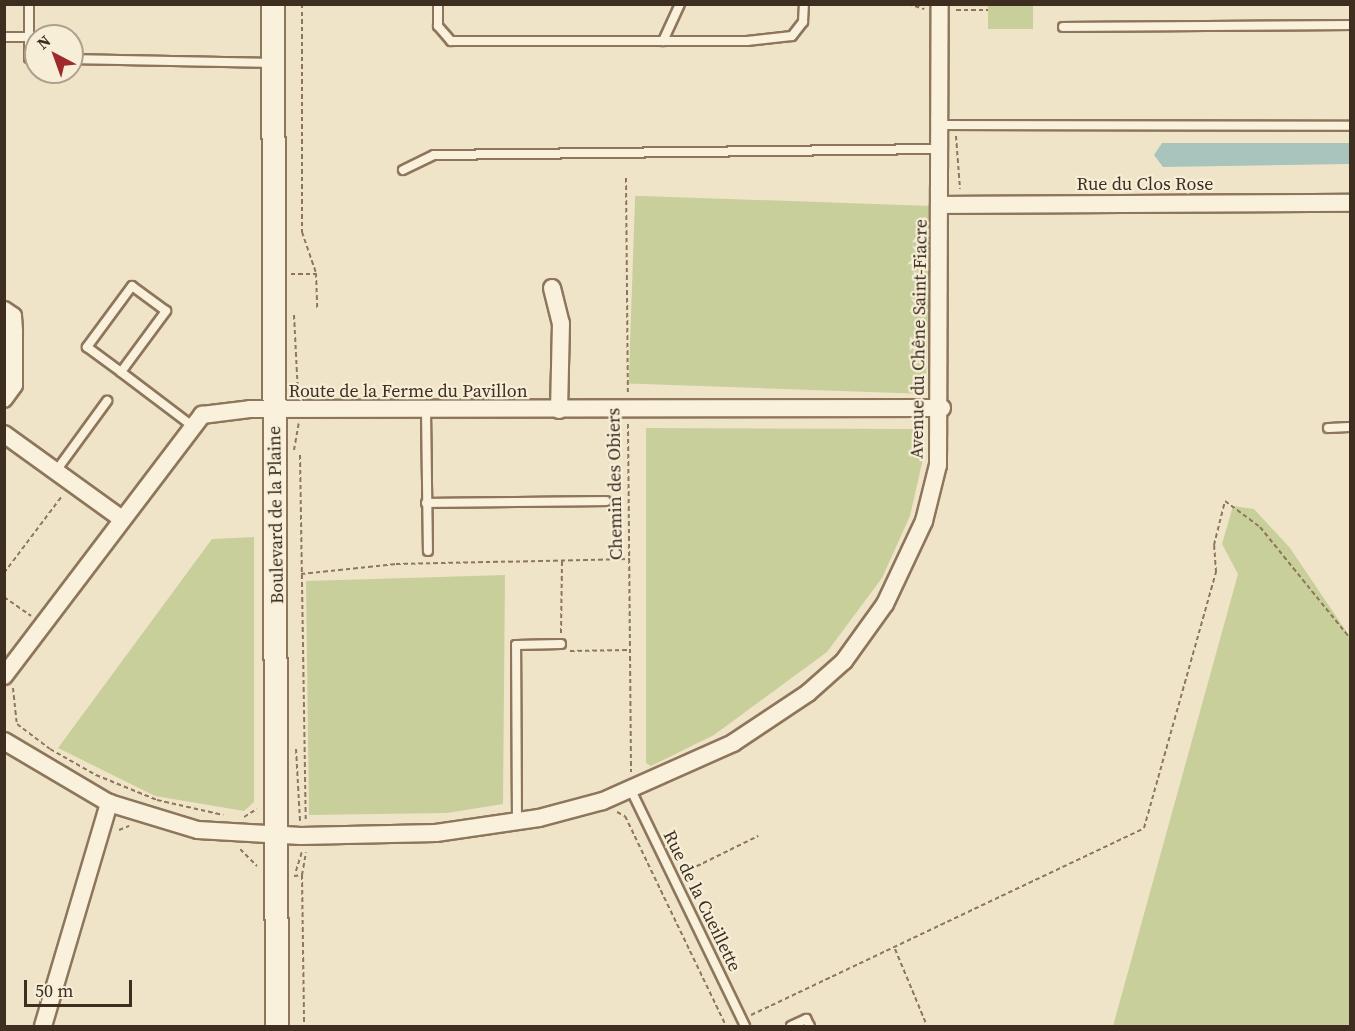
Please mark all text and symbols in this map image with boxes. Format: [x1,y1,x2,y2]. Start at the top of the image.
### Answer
north arrow [24,24,84,84]
text: N [32,30,55,54]
street label: Rue du Clos Rose [1077,173,1213,195]
street label: Avenue du Chêne Saint-Fiacre [906,219,932,459]
street label: Route de la Ferme du Pavillon [288,380,528,402]
street label: Chemin des Obiers [603,408,627,560]
street label: Boulevard de la Plaine [264,426,288,604]
street label: Rue de la Cueillette [658,827,746,975]
scale bar [27,968,135,1006]
text: 50 m [35,978,73,1003]

